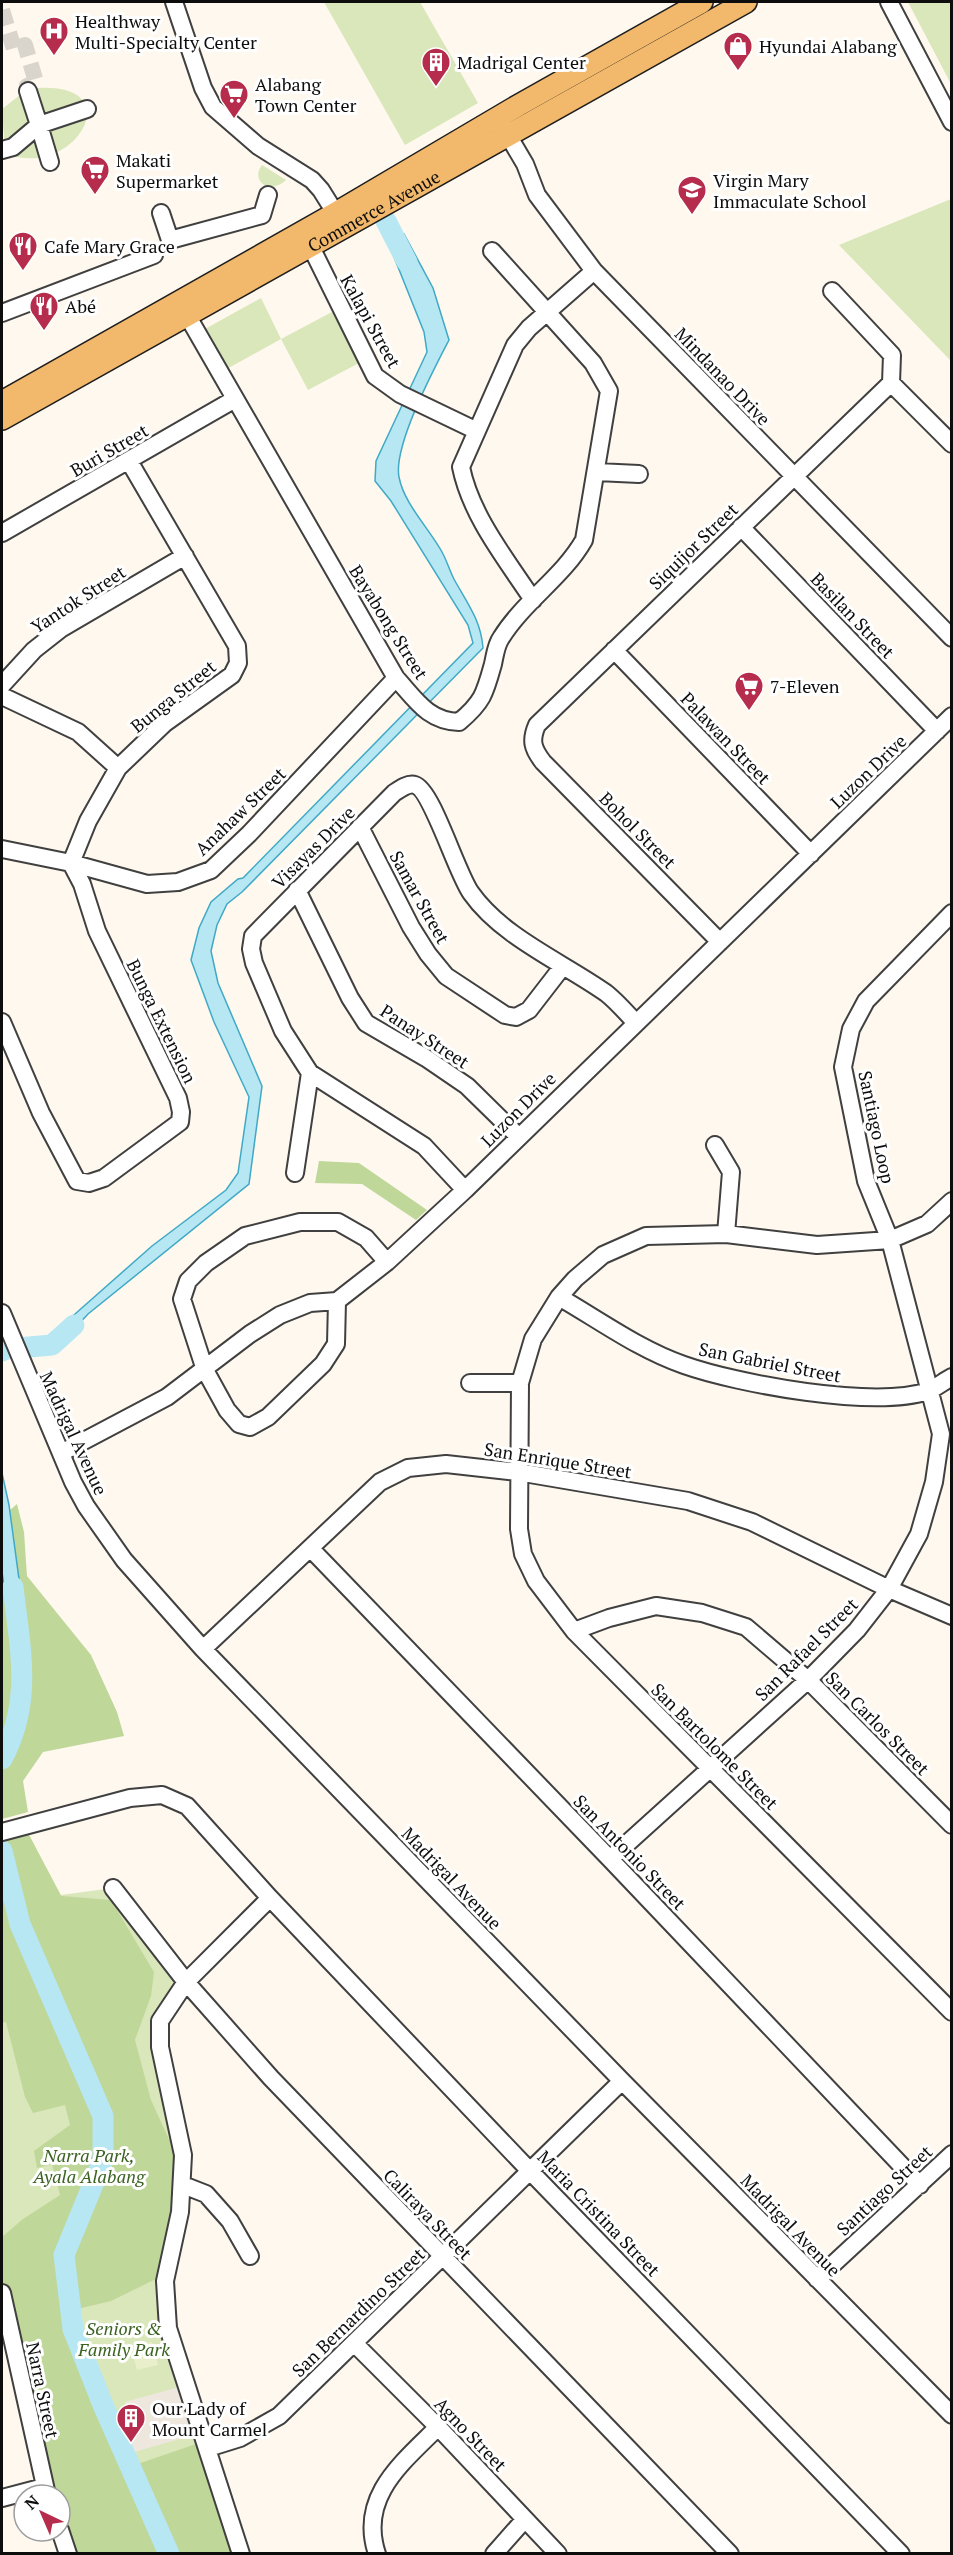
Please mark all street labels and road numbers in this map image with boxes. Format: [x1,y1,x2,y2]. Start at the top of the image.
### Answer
street label: Commerce Avenue [303,164,444,257]
street label: Kalapi Street [335,270,407,372]
street label: Mindanao Drive [670,322,776,430]
street label: Buri Street [66,418,153,482]
street label: Siquijor Street [643,497,743,595]
street label: Yantok Street [26,559,130,639]
street label: Bayabong Street [344,560,434,684]
street label: Basilan Street [806,567,900,663]
street label: Bunga Street [125,654,221,738]
street label: Palawan Street [676,687,776,790]
street label: Luzon Drive [825,729,911,813]
street label: Anahaw Street [189,761,291,860]
street label: Bohol Street [594,786,682,874]
street label: Visayas Drive [266,800,360,894]
street label: Samar Street [385,846,456,948]
street label: Bunga Extension [122,955,203,1087]
street label: Panay Street [376,998,474,1074]
street label: Luzon Drive [475,1066,561,1152]
street label: Santiago Loop [853,1069,901,1185]
street label: San Gabriel Street [697,1336,843,1388]
street label: Madrigal Avenue [35,1367,113,1499]
street label: San Enrique Street [483,1436,634,1484]
street label: San Rafael Street [749,1592,863,1706]
street label: San Carlos Street [821,1666,935,1780]
street label: San Bartolome Street [646,1677,784,1815]
street label: San Antonio Street [569,1789,691,1915]
street label: Madrigal Avenue [397,1821,507,1935]
street label: Santiago Street [831,2139,937,2241]
street label: Maria Cristina Street [533,2145,666,2281]
street label: Caliraya Street [378,2163,478,2265]
street label: Madrigal Avenue [736,2168,846,2282]
street label: San Bernardino Street [286,2242,430,2382]
street label: Narra Street [21,2340,65,2441]
street label: Agno Street [430,2392,513,2476]

